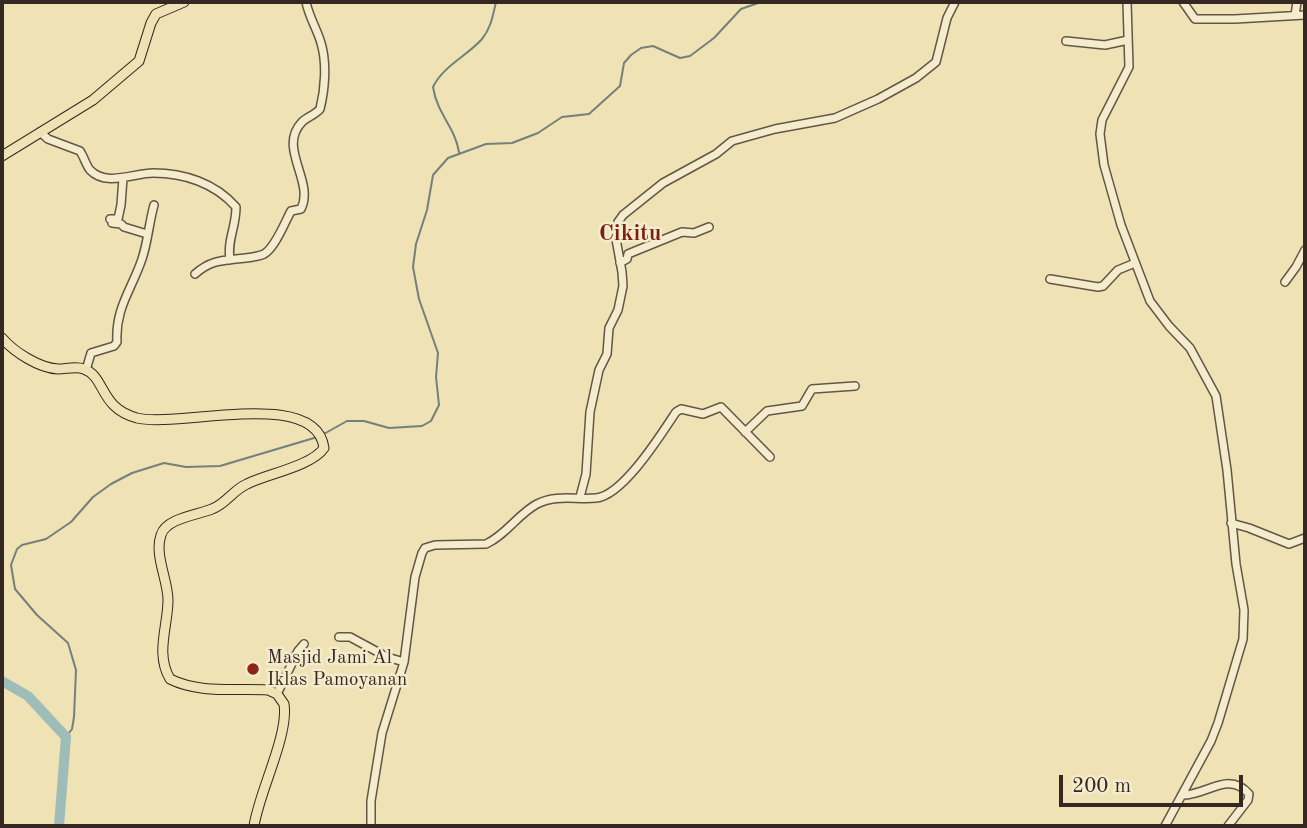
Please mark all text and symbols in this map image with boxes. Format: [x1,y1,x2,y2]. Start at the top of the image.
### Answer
district label: Cikitu [599,220,661,248]
place label: Masjid Jami Al Iklas Pamoyanan [267,647,407,691]
marker: Masjid Jami Al Iklas Pamoyanan [245,661,261,677]
scale bar [1062,762,1246,806]
text: 200 m [1072,776,1131,797]

